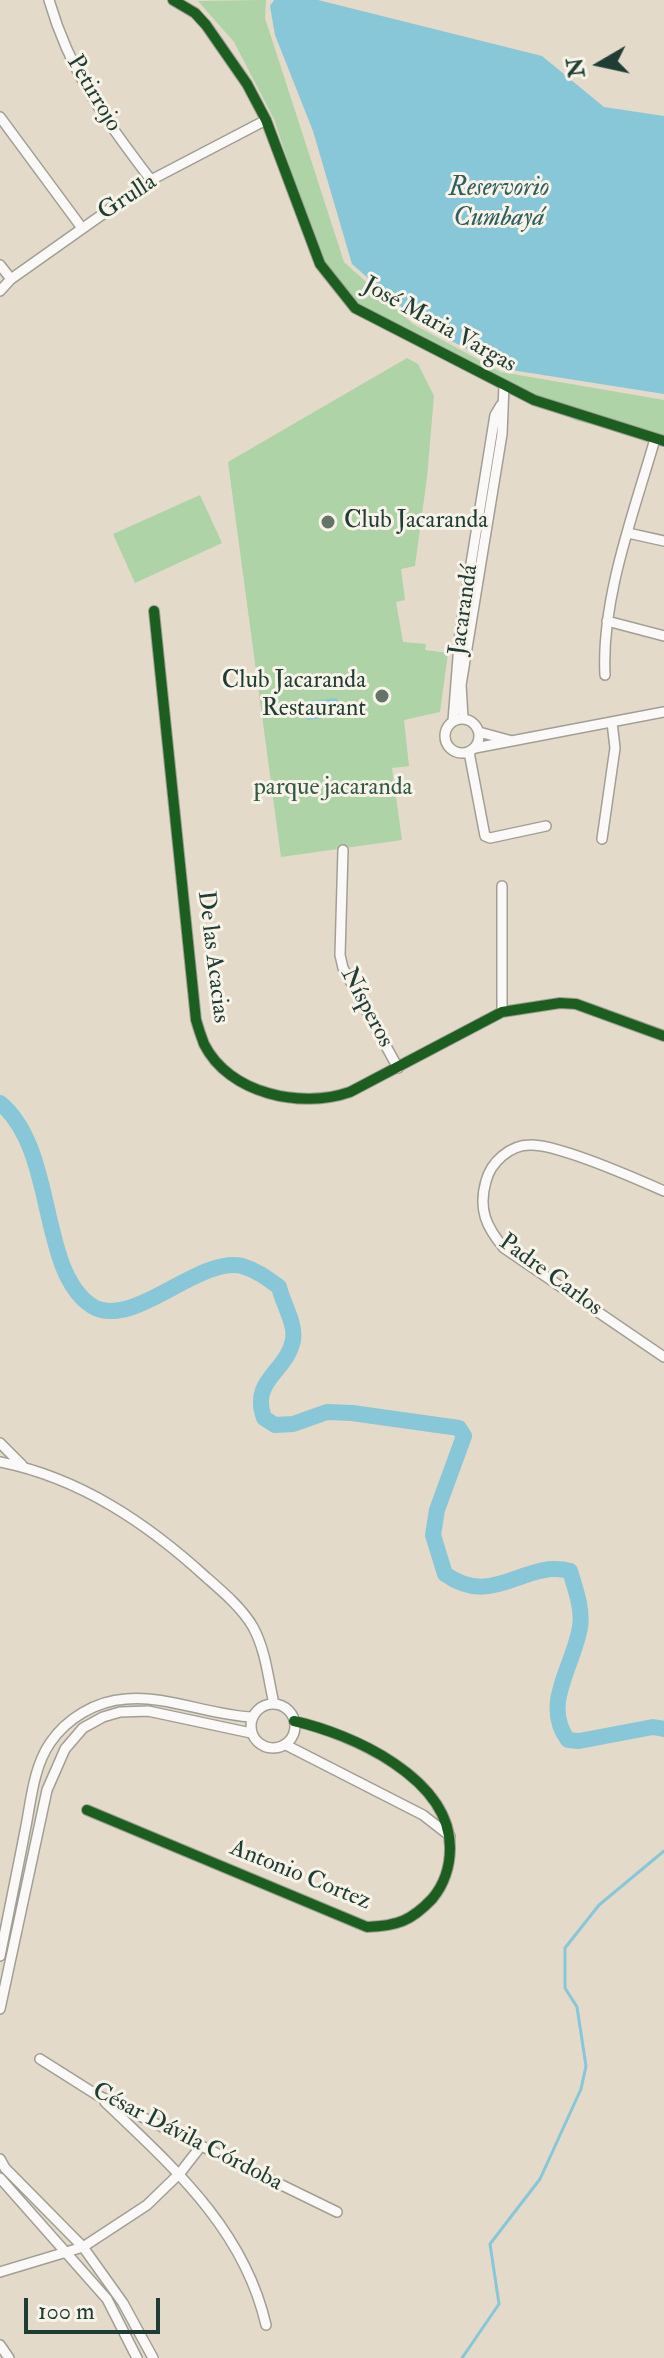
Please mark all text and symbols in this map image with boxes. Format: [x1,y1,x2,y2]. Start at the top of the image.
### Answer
north arrow [560,24,640,104]
street label: Petirrojo [59,51,127,137]
text: N [561,56,592,80]
street label: Grulla [93,169,163,227]
water label: Reservorio Cumbayá [449,173,549,234]
street label: José Maria Vargas [357,272,521,380]
place label: Club Jacaranda [344,508,488,536]
marker: Club Jacaranda [319,513,337,531]
street label: Jacarandá [444,563,486,657]
place label: Club Jacaranda Restaurant [222,668,366,724]
marker: Club Jacaranda Restaurant [373,687,391,705]
park label: parque jacaranda [254,775,412,803]
street label: De las Acacias [190,889,234,1025]
street label: Nísperos [333,963,399,1053]
street label: Padre Carlos [493,1229,607,1323]
street label: Antonio Cortez [225,1835,375,1917]
street label: César Dávila Córdoba [87,2078,287,2198]
scale bar [28,2282,164,2332]
text: 100 m [38,2296,95,2327]

